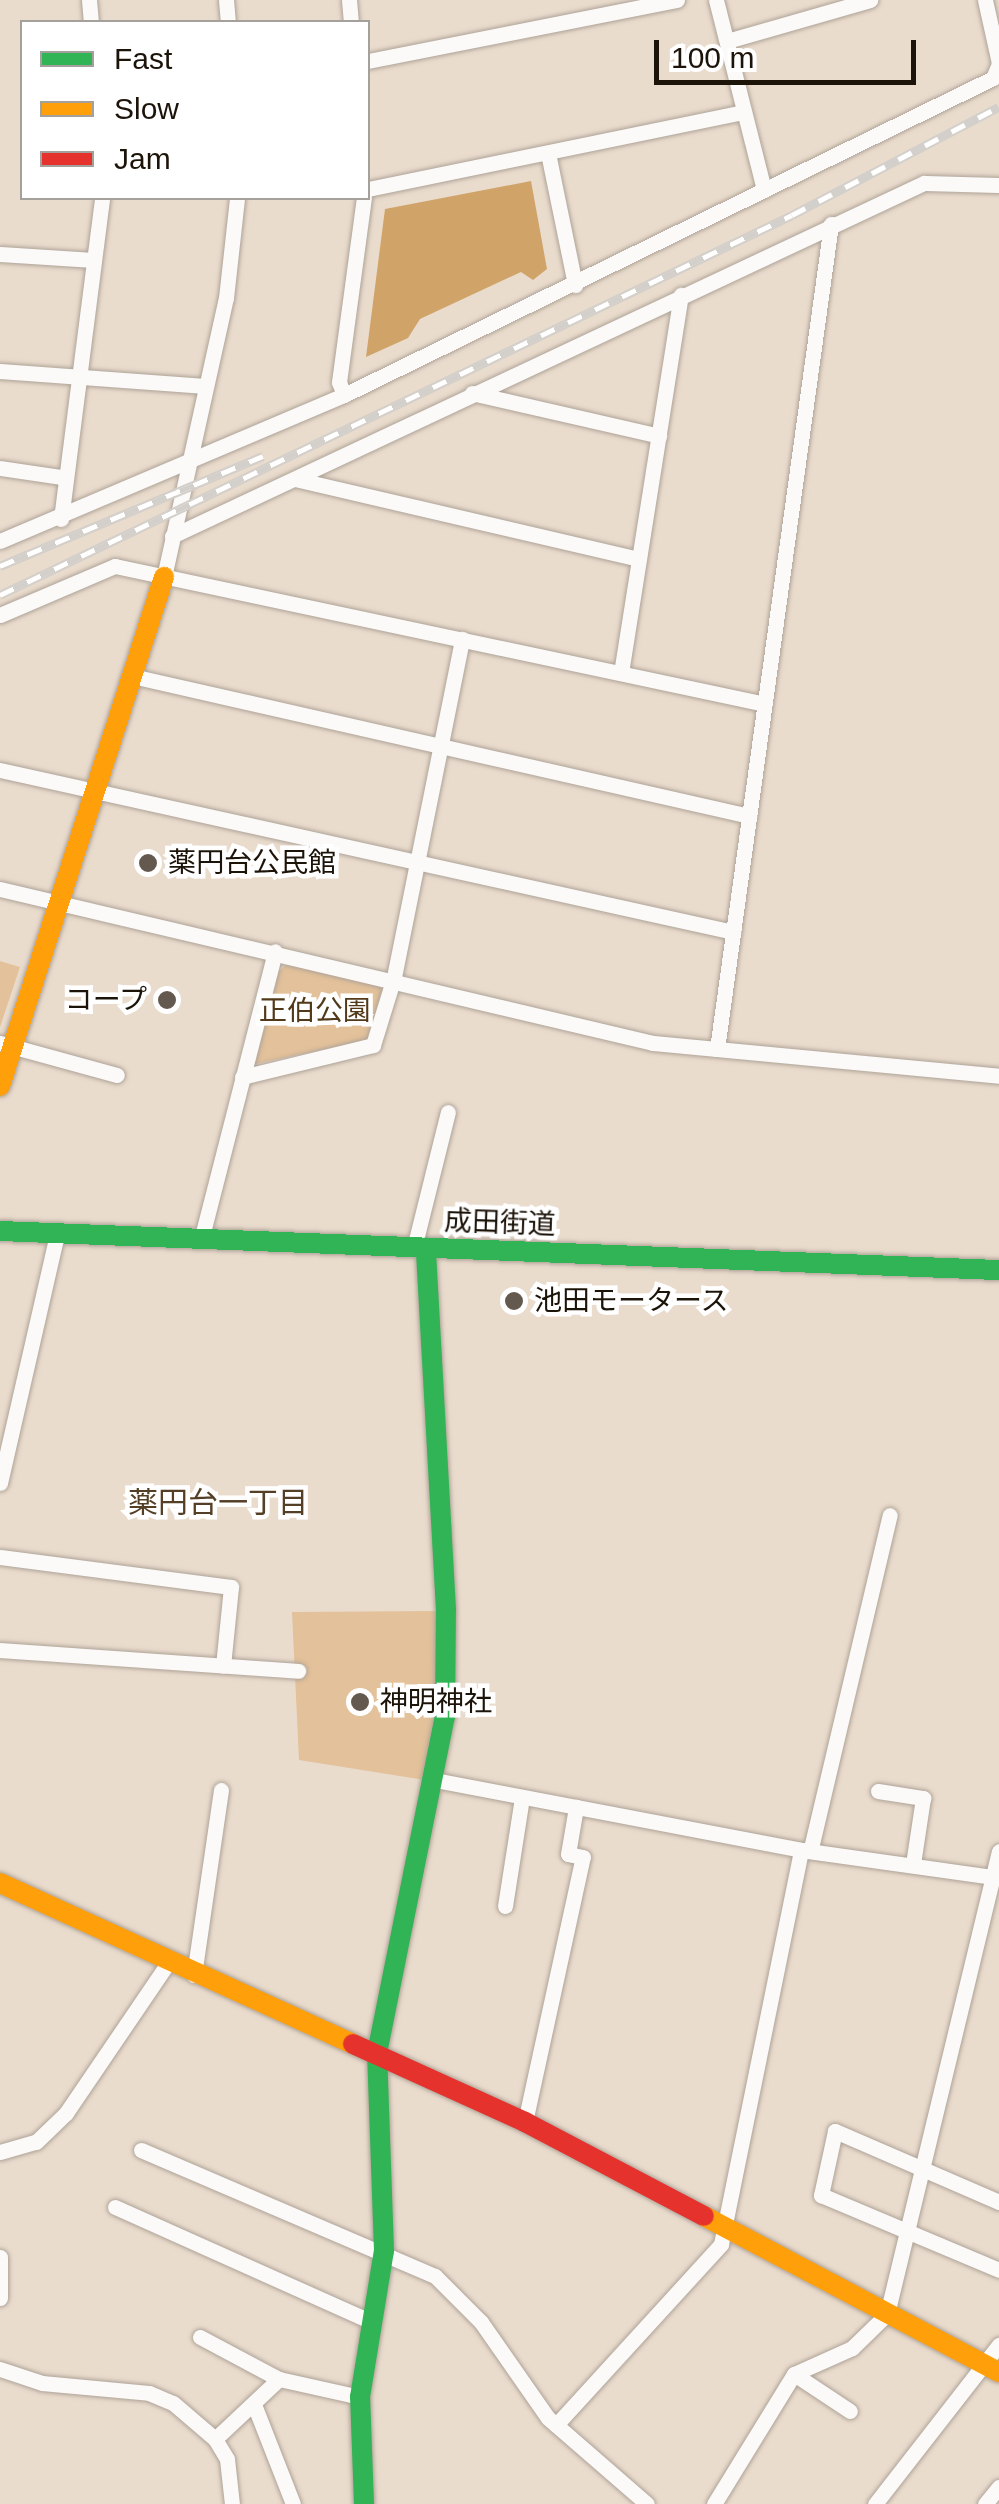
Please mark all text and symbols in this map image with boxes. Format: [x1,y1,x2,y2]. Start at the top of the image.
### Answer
legend [20,20,370,200]
scale bar [659,20,922,82]
text: 100 m [671,41,754,74]
text: Fast [114,42,172,75]
text: Slow [114,92,179,125]
text: Jam [114,142,171,175]
place label: 薬円台公民館 [168,846,336,880]
marker: 薬円台公民館 [137,852,159,874]
place label: コープ [63,983,147,1017]
marker: コープ [156,989,178,1011]
park label: 正伯公園 [259,994,371,1028]
street label: 成田街道 [443,1204,557,1242]
place label: 池田モータース [534,1284,730,1318]
marker: 池田モータース [503,1290,525,1312]
district label: 薬円台一丁目 [128,1485,308,1521]
place label: 神明神社 [380,1685,492,1719]
marker: 神明神社 [349,1691,371,1713]

